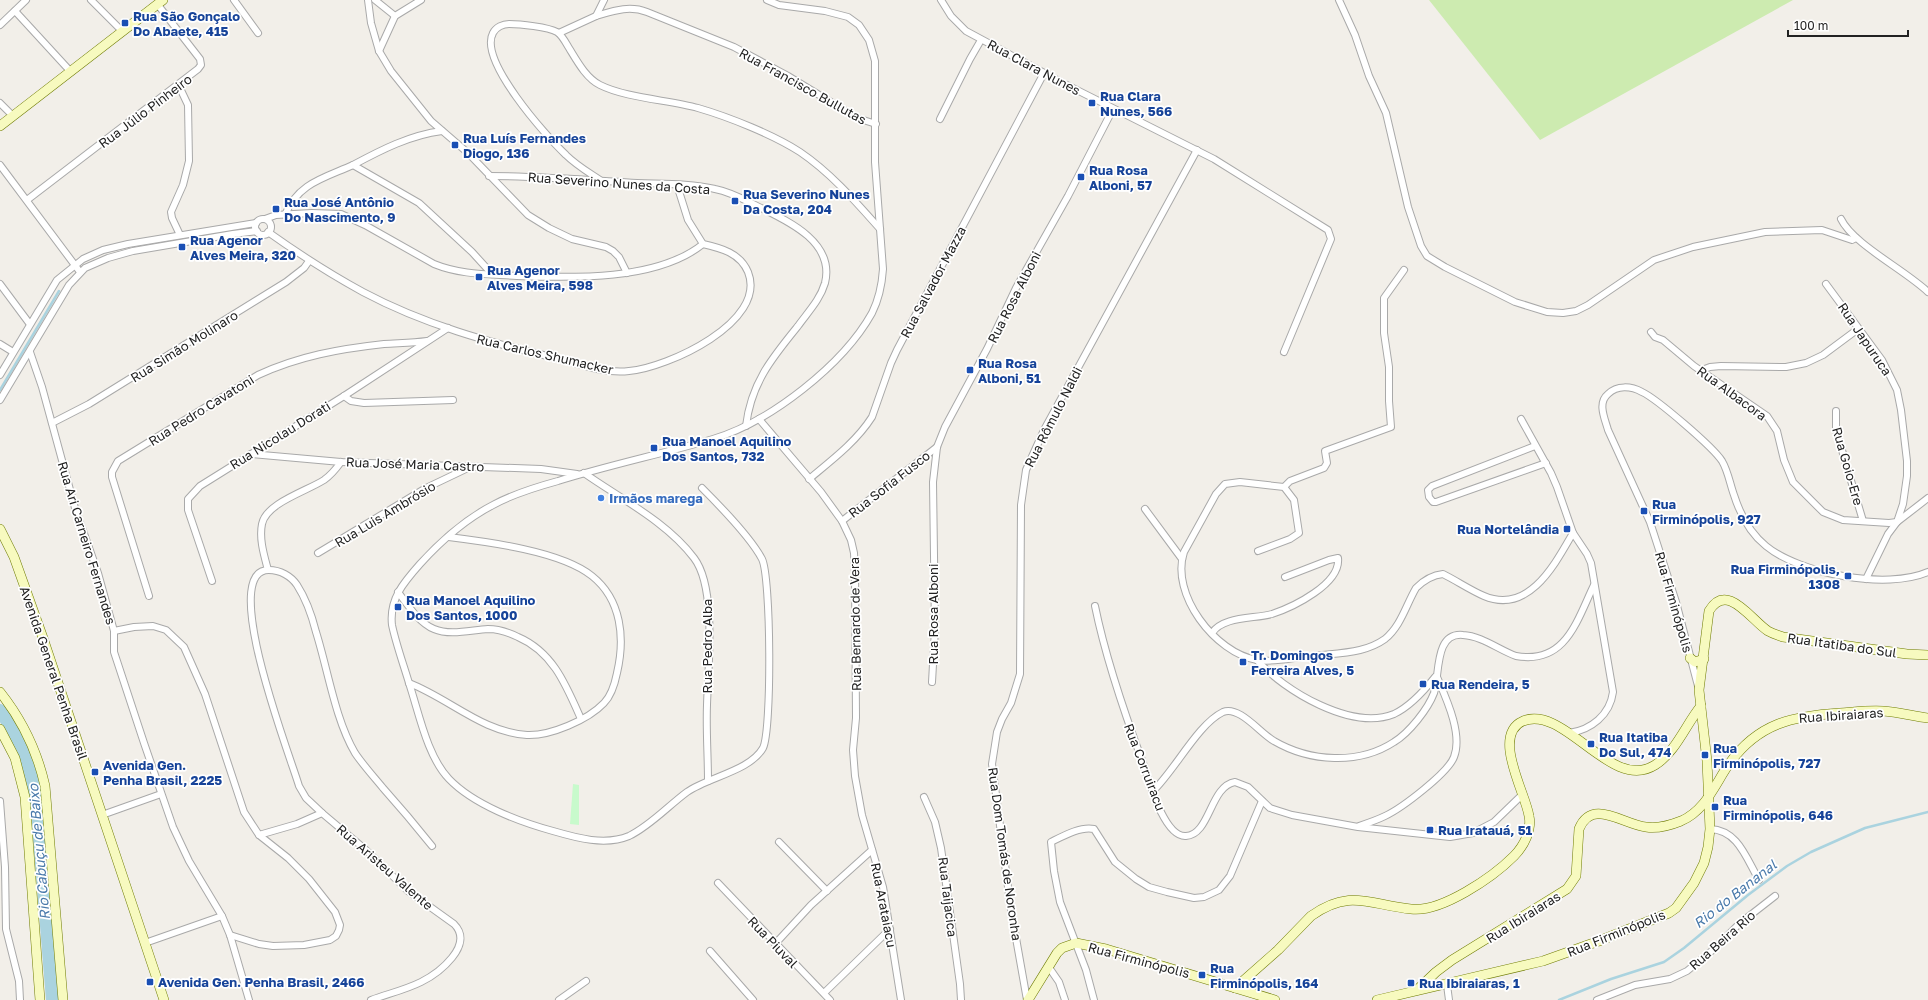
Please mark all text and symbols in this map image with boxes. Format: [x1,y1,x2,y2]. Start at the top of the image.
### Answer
place label: Rua São Gonçalo Do Abaete, 415 [133,8,240,39]
scale bar [1788,12,1908,38]
marker: Rua São Gonçalo Do Abaete, 415 [120,18,130,28]
text: 100 m [1794,18,1828,33]
street label: Rua Clara Nunes [985,36,1083,98]
street label: Rua Francisco Bullutas [737,44,869,128]
street label: Rua Júlio Pinheiro [95,71,195,151]
place label: Rua Clara Nunes, 566 [1100,88,1172,119]
marker: Rua Clara Nunes, 566 [1087,98,1097,108]
place label: Rua Luís Fernandes Diogo, 136 [463,130,586,161]
marker: Rua Luís Fernandes Diogo, 136 [450,140,460,150]
place label: Rua Rosa Alboni, 57 [1089,162,1152,193]
street label: Rua Severino Nunes da Costa [527,169,711,197]
marker: Rua Rosa Alboni, 57 [1076,172,1086,182]
place label: Rua Severino Nunes Da Costa, 204 [743,186,870,217]
place label: Rua José Antônio Do Nascimento, 9 [284,194,395,225]
marker: Rua Severino Nunes Da Costa, 204 [730,196,740,206]
marker: Rua José Antônio Do Nascimento, 9 [271,204,281,214]
street label: Rua Salvador Mazza [897,223,969,341]
place label: Rua Agenor Alves Meira, 320 [190,232,296,263]
marker: Rua Agenor Alves Meira, 320 [177,242,187,252]
street label: Rua Rosa Alboni [984,248,1044,346]
place label: Rua Agenor Alves Meira, 598 [487,262,593,293]
marker: Rua Agenor Alves Meira, 598 [474,272,484,282]
street label: Rua Japuruca [1835,299,1895,379]
street label: Rua Simão Molinaro [127,306,241,385]
street label: Rua Carlos Shumacker [475,330,615,378]
place label: Rua Rosa Alboni, 51 [978,355,1041,386]
street label: Rua Albacora [1694,362,1770,424]
street label: Rua Rômulo Naldi [1021,364,1085,470]
marker: Rua Rosa Alboni, 51 [965,365,975,375]
street label: Rua Pedro Cavatoni [145,371,257,449]
street label: Rua Nicolau Dorati [227,398,333,472]
street label: Rua Goio-Ere [1829,425,1867,507]
place label: Rua Manoel Aquilino Dos Santos, 732 [662,433,792,464]
marker: Rua Manoel Aquilino Dos Santos, 732 [649,443,659,453]
street label: Rua Sofia Fusco [845,447,933,521]
street label: Rua José Maria Castro [346,454,485,474]
street label: Rua Ari Carneiro Fernandes [55,459,120,627]
street label: Rua Luis Ambrósio [332,477,438,550]
place label: Irmãos marega [609,490,703,506]
marker: Irmãos marega [596,493,606,503]
place label: Rua Firminópolis, 927 [1652,496,1761,527]
marker: Rua Firminópolis, 927 [1639,506,1649,516]
place label: Rua Nortelândia [1457,521,1559,537]
marker: Rua Nortelândia [1562,524,1572,534]
street label: Rua Firminópolis [1652,550,1696,655]
street label: Rua Bernardo de Vera [846,557,864,691]
place label: Rua Firminópolis, 1308 [1731,561,1840,592]
street label: Rua Rosa Alboni [925,564,941,664]
marker: Rua Firminópolis, 1308 [1843,571,1853,581]
street label: Avenida General Penha Brasil [17,584,91,762]
place label: Rua Manoel Aquilino Dos Santos, 1000 [406,592,536,623]
street label: Rua Pedro Alba [699,599,715,693]
marker: Rua Manoel Aquilino Dos Santos, 1000 [393,602,403,612]
street label: Rua Itatiba do Sul [1786,629,1898,661]
place label: Tr. Domingos Ferreira Alves, 5 [1251,647,1354,678]
marker: Tr. Domingos Ferreira Alves, 5 [1238,657,1248,667]
place label: Rua Rendeira, 5 [1431,676,1530,692]
marker: Rua Rendeira, 5 [1418,679,1428,689]
street label: Rua Ibiraiaras [1798,704,1884,726]
street label: Rua Corruiracu [1121,721,1169,813]
place label: Rua Itatiba Do Sul, 474 [1599,729,1671,760]
marker: Rua Itatiba Do Sul, 474 [1586,739,1596,749]
place label: Rua Firminópolis, 727 [1713,740,1820,771]
marker: Rua Firminópolis, 727 [1700,750,1710,760]
place label: Avenida Gen. Penha Brasil, 2225 [103,757,222,788]
street label: Rua Dom Tomás de Noronha [985,766,1025,942]
marker: Avenida Gen. Penha Brasil, 2225 [90,767,100,777]
water label: Rio Cabuçu de Baixo [24,782,53,921]
place label: Rua Firminópolis, 646 [1723,792,1833,823]
marker: Rua Firminópolis, 646 [1710,802,1720,812]
street label: Rua Aristeu Valente [334,821,436,913]
place label: Rua Iratauá, 51 [1438,822,1533,838]
marker: Rua Iratauá, 51 [1425,825,1435,835]
street label: Rua Taijacica [935,856,961,938]
water label: Rio do Bananal [1690,856,1780,931]
street label: Rua Arataiacu [868,861,900,949]
street label: Rua Ibiraiaras [1483,888,1563,946]
street label: Rua Firminópolis [1565,906,1668,960]
street label: Rua Beira Rio [1686,907,1759,973]
street label: Rua Piuval [745,913,801,971]
street label: Rua Firminópolis [1086,939,1192,981]
place label: Rua Firminópolis, 164 [1210,960,1318,991]
marker: Rua Firminópolis, 164 [1197,970,1207,980]
place label: Avenida Gen. Penha Brasil, 2466 [158,974,365,990]
place label: Rua Ibiraiaras, 1 [1419,975,1520,991]
marker: Avenida Gen. Penha Brasil, 2466 [145,977,155,987]
marker: Rua Ibiraiaras, 1 [1406,978,1416,988]

